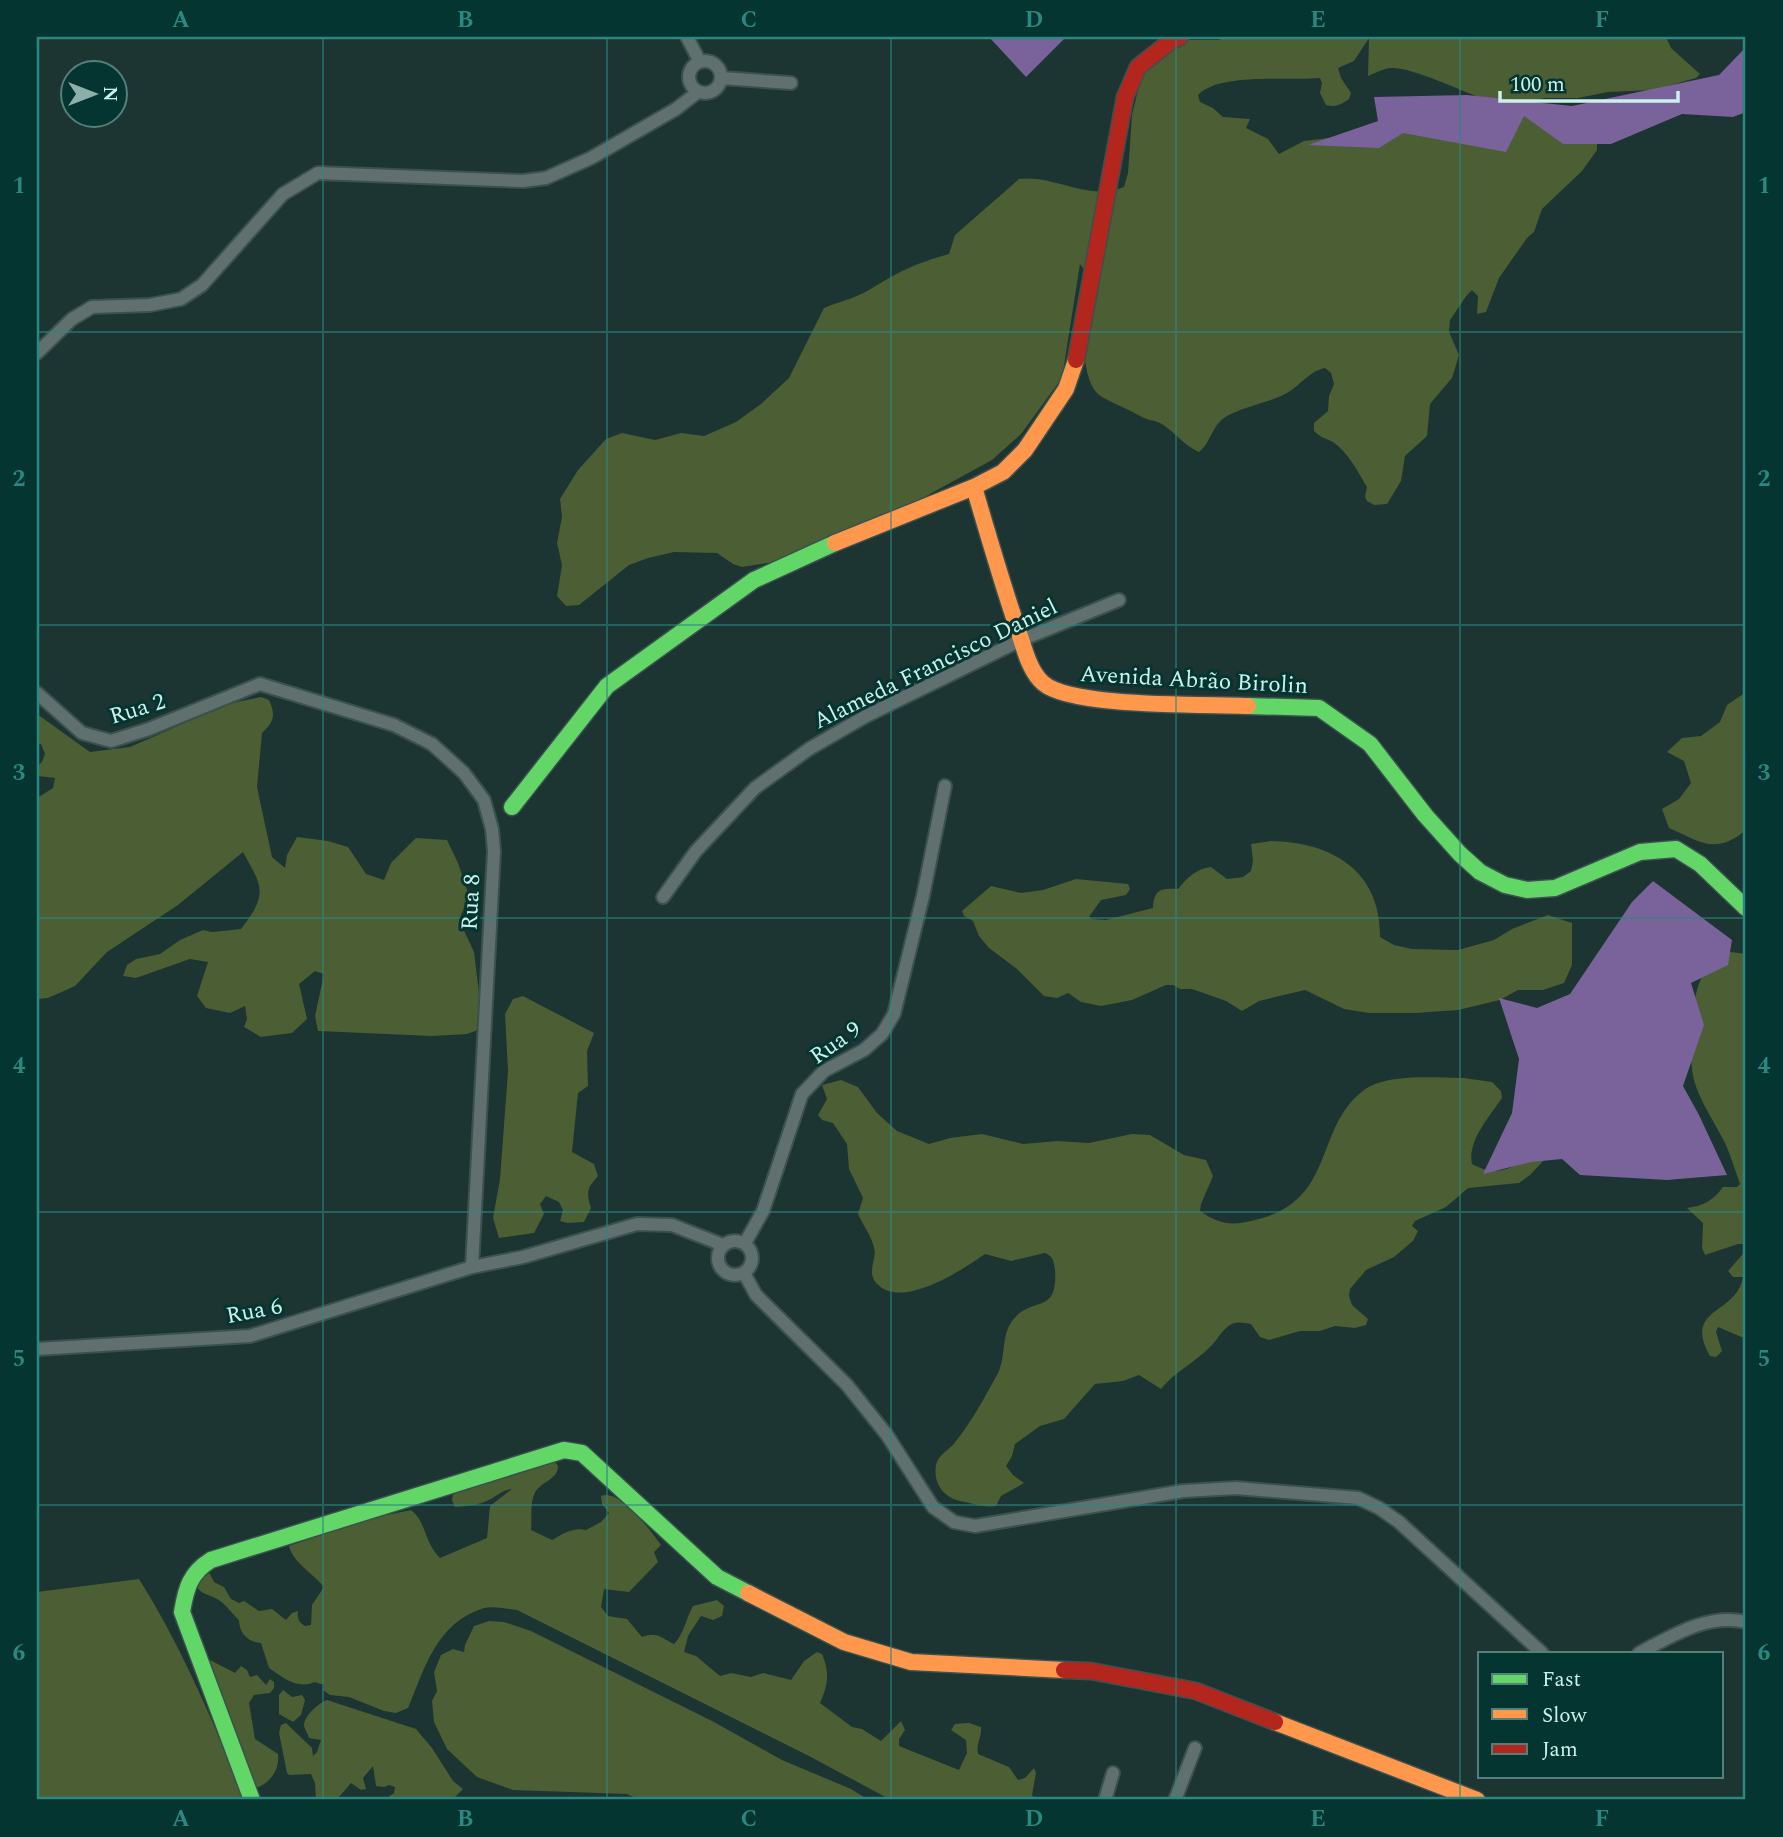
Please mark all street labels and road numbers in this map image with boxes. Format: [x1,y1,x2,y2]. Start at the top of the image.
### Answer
street label: Alameda Francisco Daniel [808,590,1064,739]
street label: Avenida Abrão Birolin [1079,657,1309,704]
street label: Rua 2 [105,684,170,734]
street label: Rua 8 [453,873,490,931]
street label: Rua 9 [803,1013,869,1074]
street label: Rua 6 [223,1289,285,1334]

